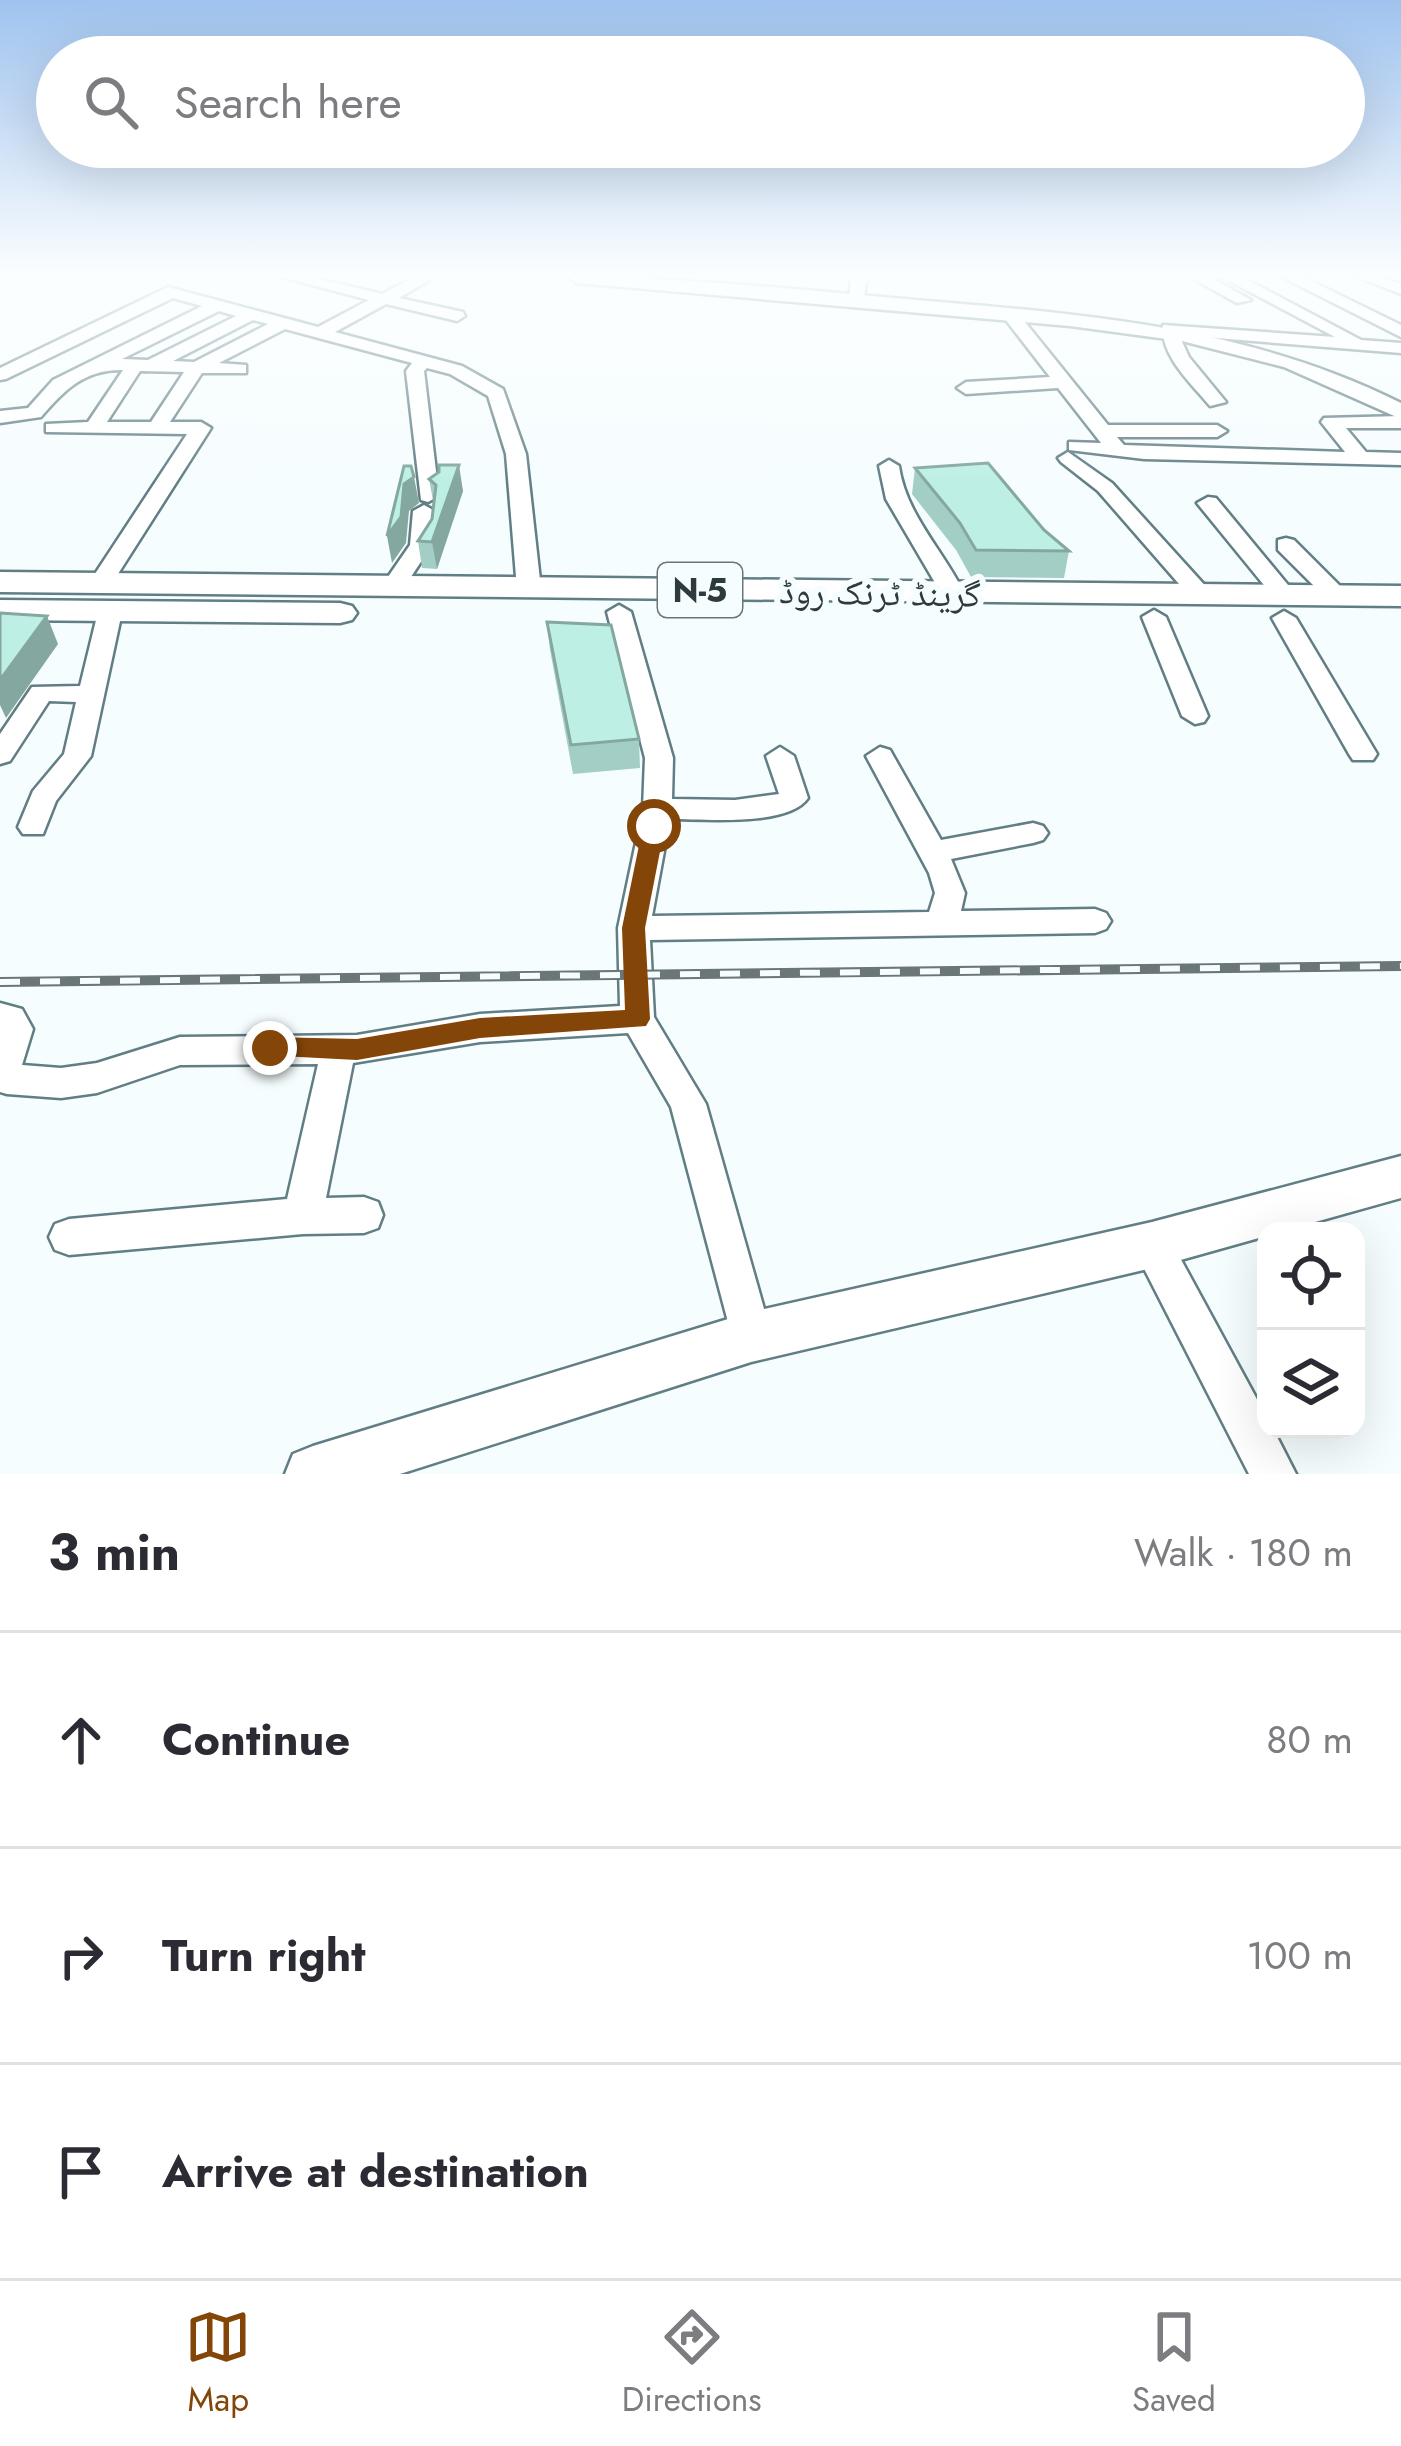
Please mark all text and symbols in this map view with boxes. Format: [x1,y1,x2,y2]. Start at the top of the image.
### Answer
search box [36,36,1365,168]
icon: search [78,69,144,135]
text: Search here [174,70,402,135]
road number: N-5 [658,563,742,617]
street label: گرینڈ ٹرنک روڈ [779,564,981,620]
route start [627,799,681,853]
route end [243,1021,297,1075]
map controls [1257,1222,1365,1438]
button: locate [1257,1222,1365,1330]
button: layers [1257,1330,1365,1438]
text: 3 min [48,1515,180,1589]
text: Walk · 180 m [1134,1524,1353,1581]
icon: ahead [48,1707,114,1773]
text: Continue [162,1707,350,1772]
text: 80 m [1266,1711,1353,1768]
icon: right [48,1923,114,1989]
text: Turn right [162,1923,366,1988]
text: 100 m [1247,1927,1353,1984]
icon: arrive [48,2139,114,2205]
text: Arrive at destination [162,2139,589,2204]
tab: Map [185,2304,251,2423]
tab: Directions [622,2304,762,2423]
tab: Saved [1132,2304,1216,2423]

